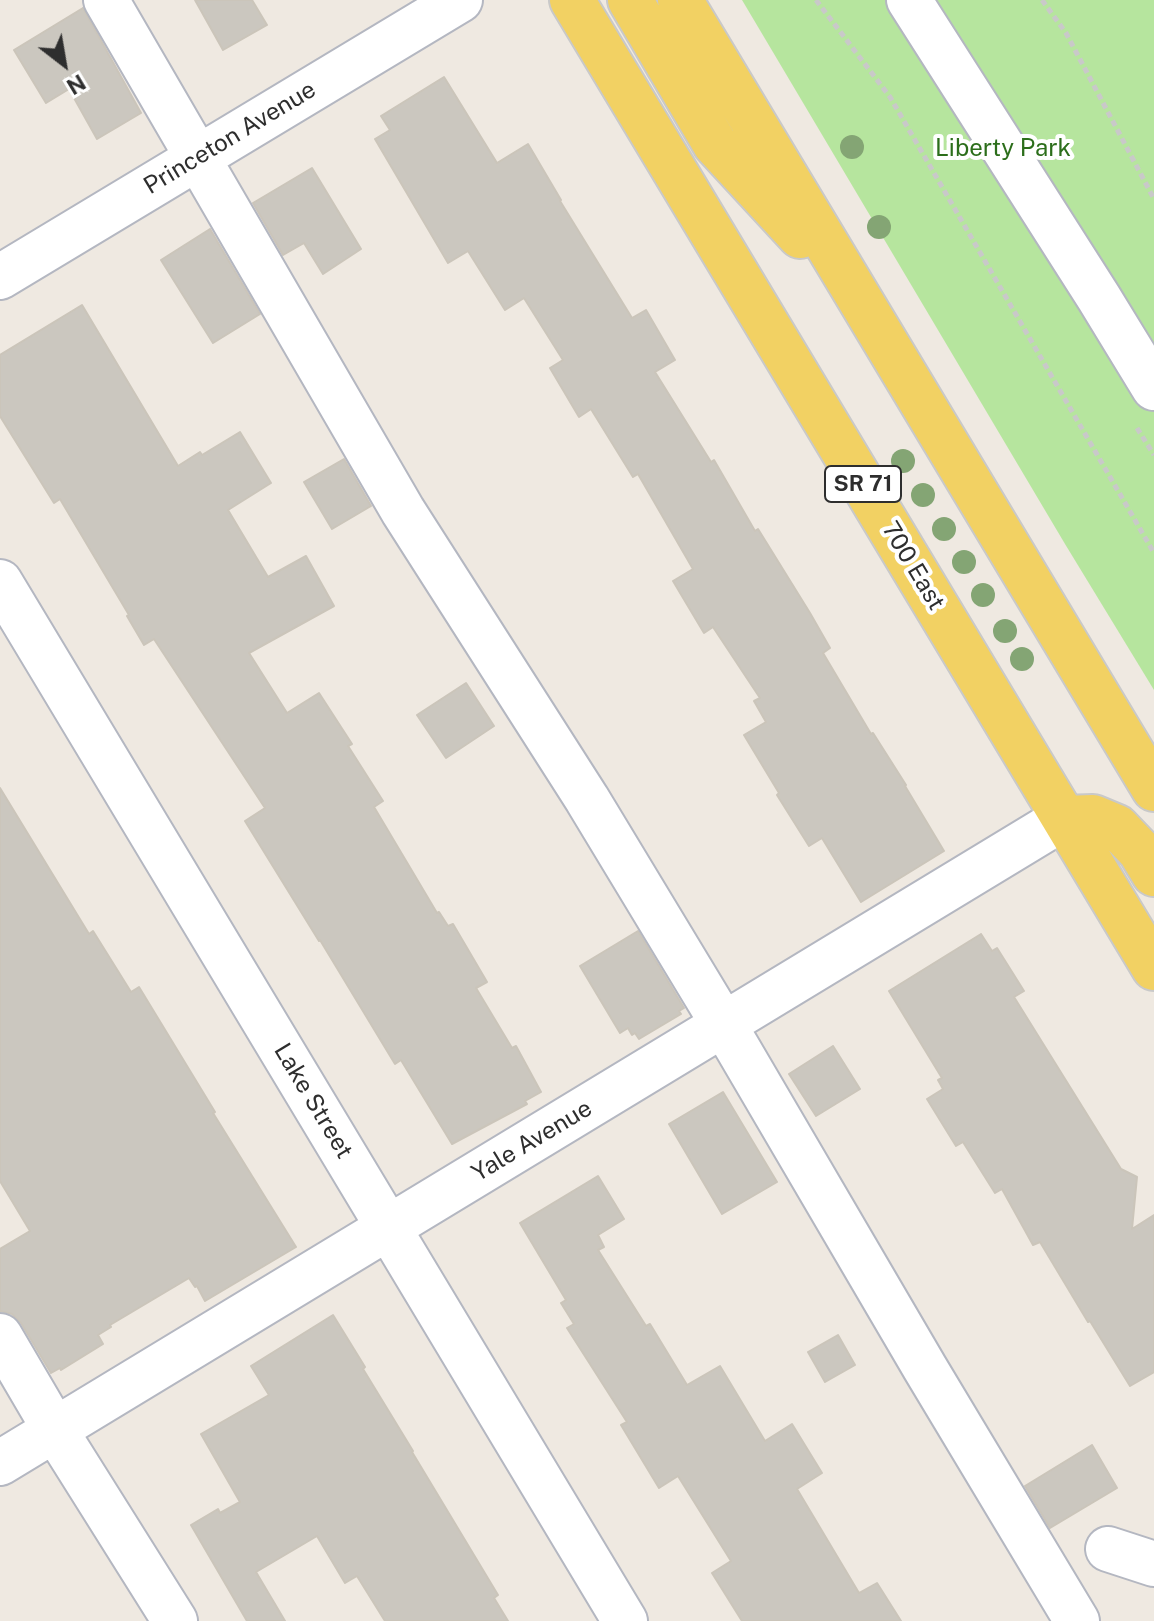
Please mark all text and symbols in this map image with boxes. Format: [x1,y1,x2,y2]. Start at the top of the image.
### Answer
north arrow [24,24,104,104]
text: N [62,69,90,100]
street label: Princeton Avenue [139,75,321,201]
park label: Liberty Park [935,135,1071,163]
road number: SR 71 [825,466,901,502]
street label: 700 East [875,517,951,615]
street label: Lake Street [267,1038,359,1164]
street label: Yale Avenue [467,1094,597,1188]

